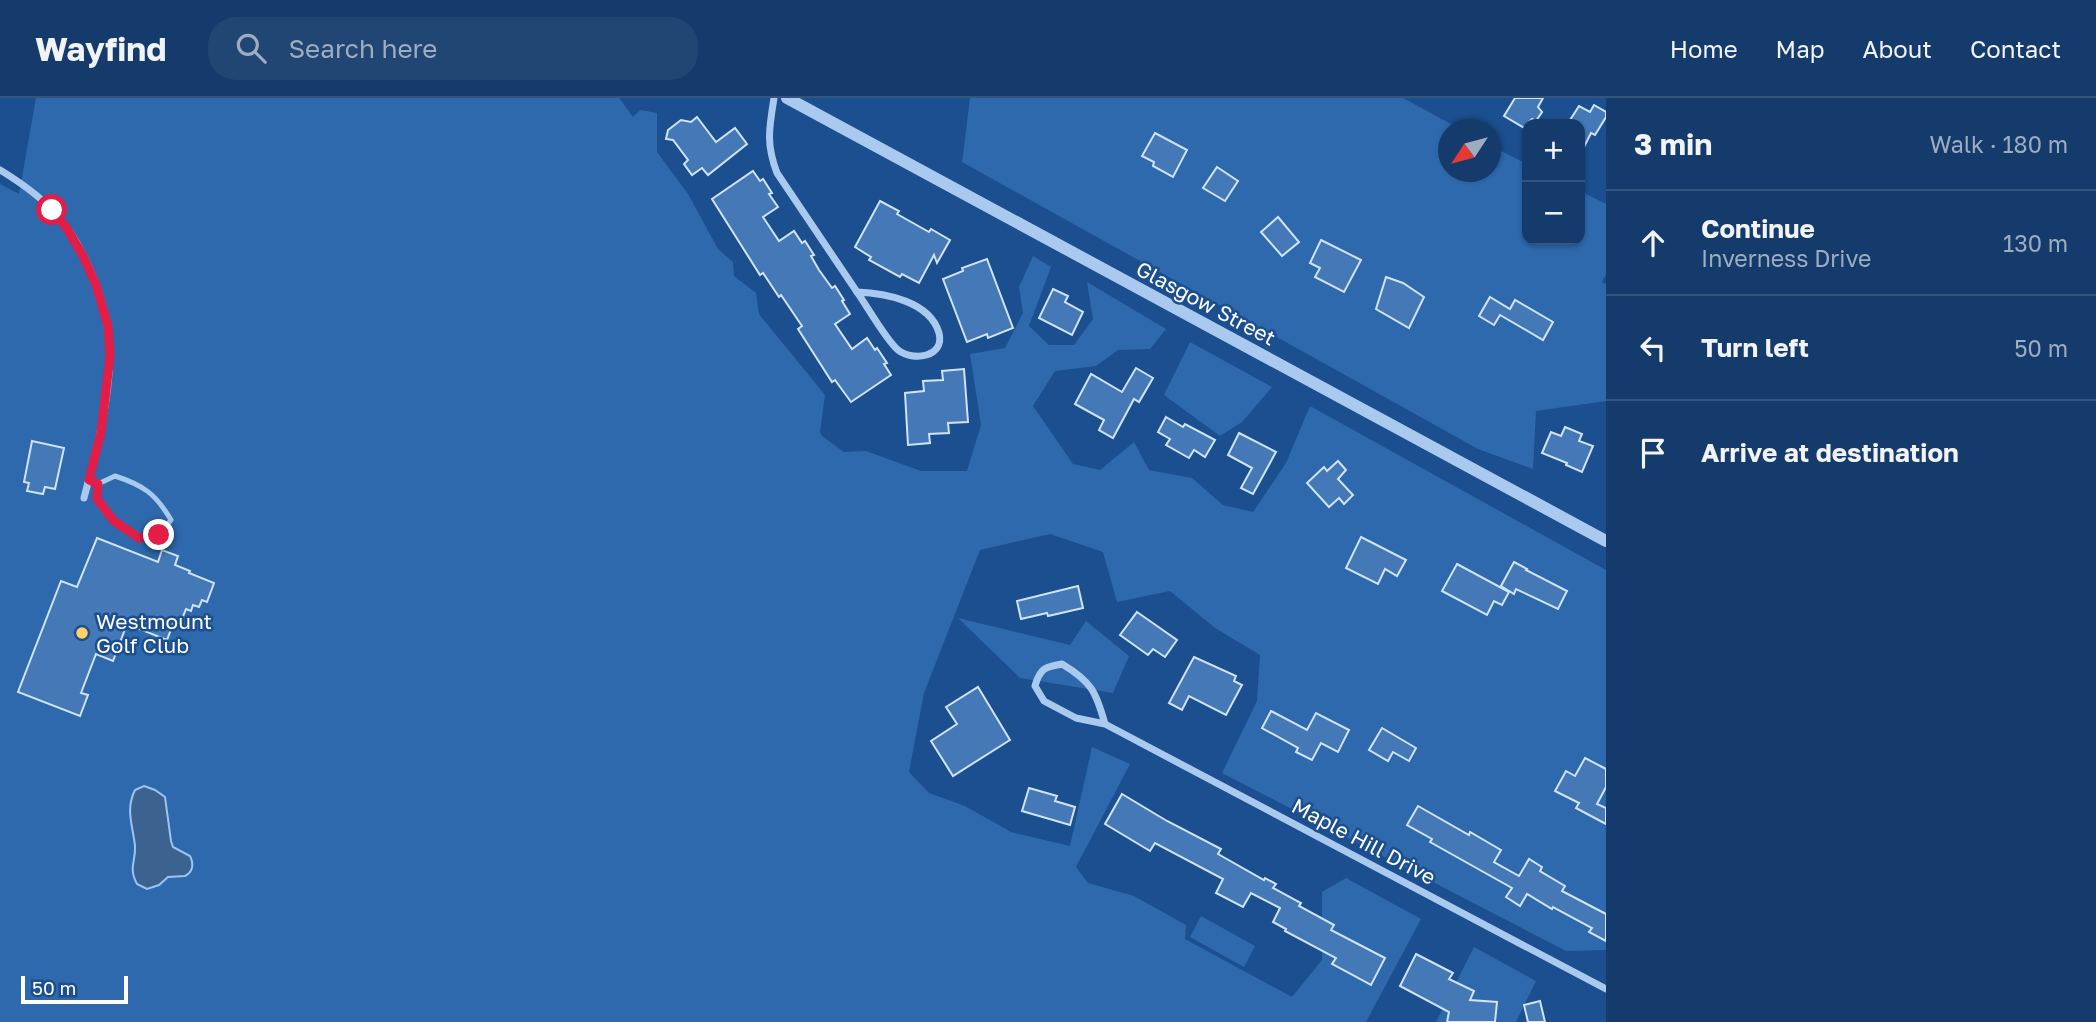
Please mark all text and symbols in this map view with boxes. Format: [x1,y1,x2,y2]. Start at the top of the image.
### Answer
search box [208,17,698,80]
text: Wayfind [35,29,166,68]
icon: search [232,29,270,67]
text: Search here [288,33,437,64]
text: Home [1670,34,1738,63]
text: Map [1776,34,1825,63]
text: About [1863,34,1932,63]
text: Contact [1970,34,2061,63]
north arrow [1438,119,1501,182]
map controls [1522,119,1585,245]
button: + [1522,119,1585,182]
text: 3 min [1634,126,1712,162]
text: Walk · 180 m [1930,130,2068,158]
button: − [1522,182,1585,245]
route start [36,194,67,225]
text: Continue [1701,213,1815,244]
icon: ahead [1634,224,1672,262]
text: 130 m [2003,229,2068,257]
text: Inverness Drive [1701,244,1871,272]
street label: Glasgow Street [1132,255,1280,351]
icon: left [1634,329,1672,367]
text: Turn left [1701,332,1809,363]
text: 50 m [2014,334,2068,362]
icon: arrive [1634,434,1672,472]
text: Arrive at destination [1701,437,1959,468]
route end [143,519,174,550]
place label: Westmount Golf Club [96,608,212,658]
marker: Westmount Golf Club [74,625,90,641]
street label: Maple Hill Drive [1288,792,1440,890]
scale bar [21,973,128,1005]
text: 50 m [32,976,76,999]

